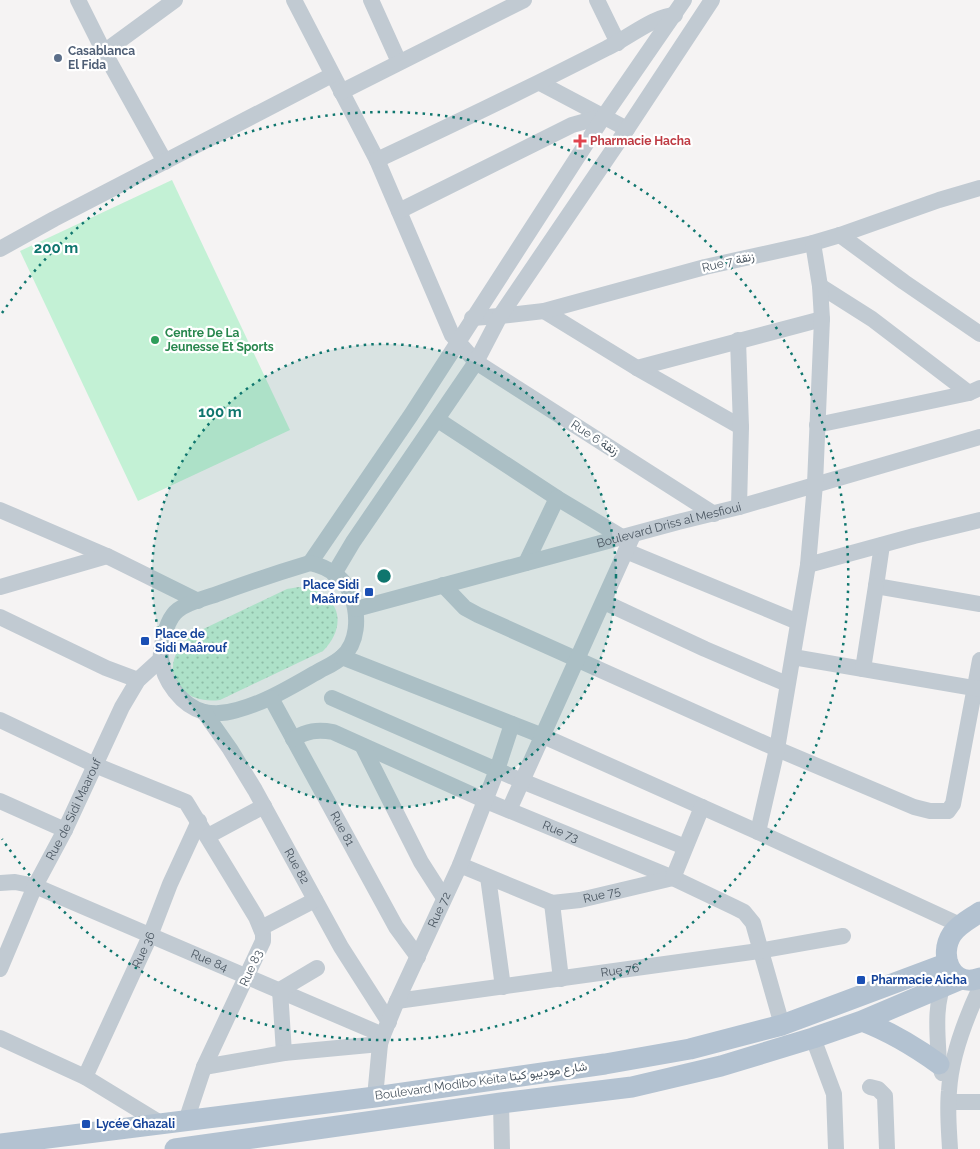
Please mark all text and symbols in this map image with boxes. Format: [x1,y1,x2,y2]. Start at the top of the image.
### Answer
place label: Casablanca El Fida [68,44,135,72]
marker: Casablanca El Fida [52,52,64,64]
place label: Pharmacie Hacha [590,134,691,148]
marker: Pharmacie Hacha [574,135,586,147]
text: 200 m [34,239,78,257]
street label: Rue 7 زنقة [700,249,756,276]
place label: Centre De La Jeunesse Et Sports [165,326,274,354]
marker: Centre De La Jeunesse Et Sports [149,334,161,346]
text: 100 m [198,403,242,421]
street label: Rue 6 زنقة [568,417,622,459]
street label: Boulevard Driss al Mesfioui [595,500,743,551]
centre of rings [375,567,393,585]
place label: Place Sidi Maârouf [303,578,360,606]
marker: Place Sidi Maârouf [363,586,375,598]
place label: Place de Sidi Maârouf [155,627,227,655]
marker: Place de Sidi Maârouf [139,635,151,647]
street label: Rue de Sidi Maarouf [43,755,105,863]
street label: Rue 81 [327,809,357,848]
street label: Rue 73 [540,818,581,845]
street label: Rue 82 [281,846,312,886]
street label: Rue 75 [582,884,622,906]
street label: Rue 72 [425,890,454,930]
street label: Rue 36 [129,930,158,970]
street label: Rue 84 [189,947,230,975]
street label: Rue 83 [237,948,265,988]
street label: Rue 76 [600,961,640,980]
place label: Pharmacie Aicha [871,973,967,987]
marker: Pharmacie Aicha [855,974,867,986]
street label: Boulevard Modibo Keita شارع موديبو كيتا [374,1059,588,1105]
place label: Lycée Ghazali [96,1117,175,1131]
marker: Lycée Ghazali [80,1118,92,1130]

